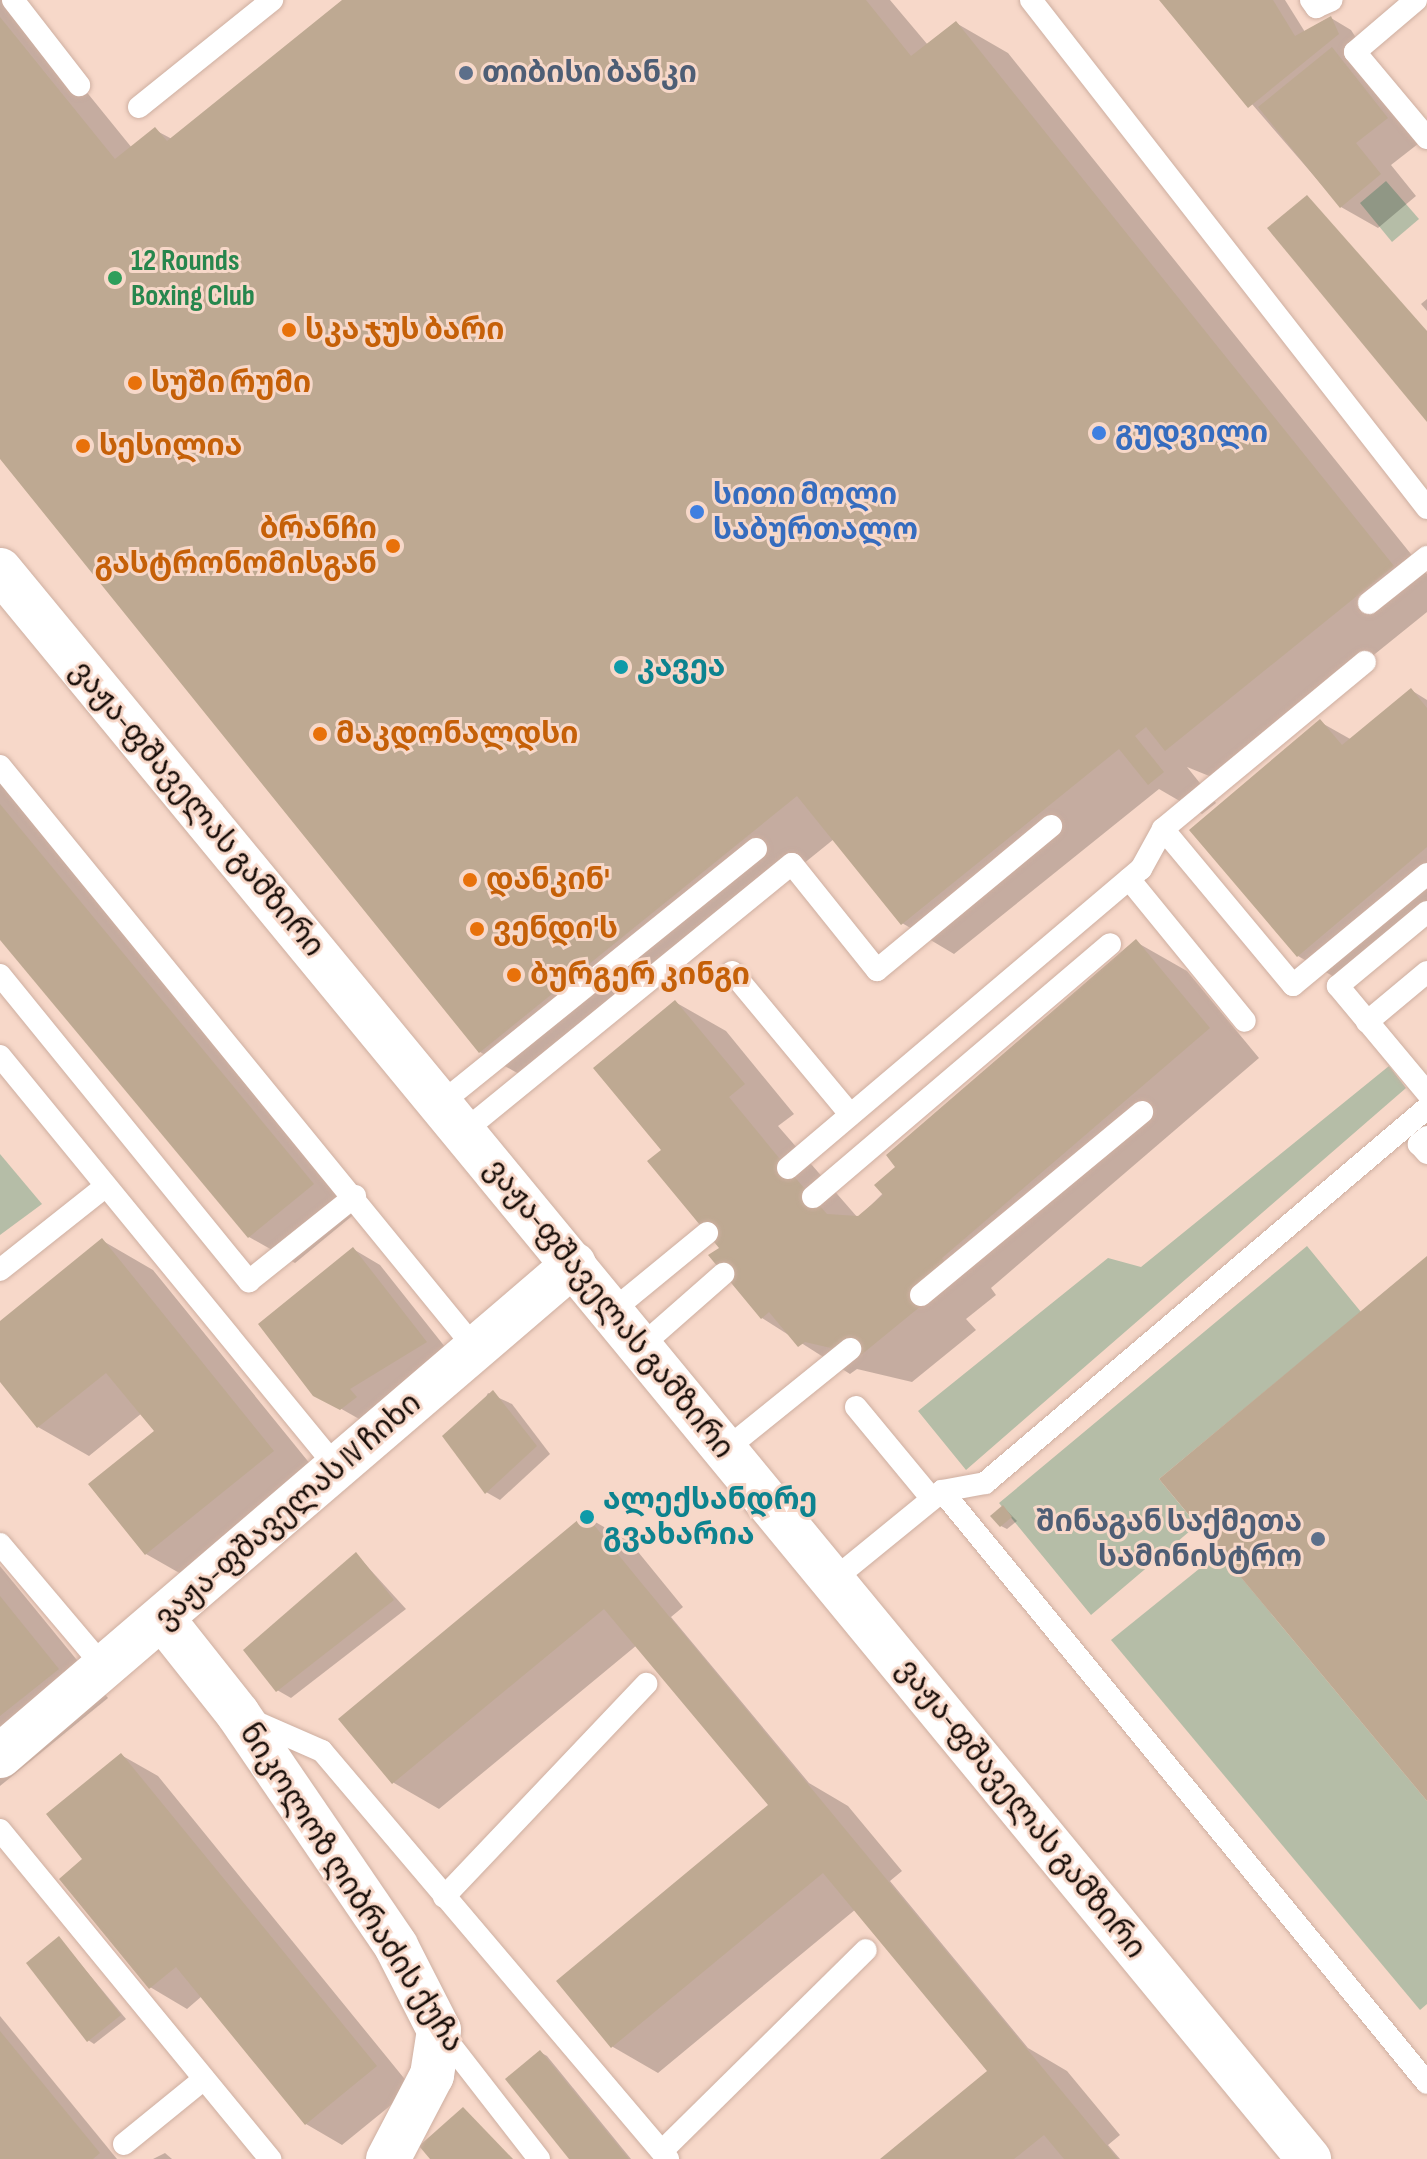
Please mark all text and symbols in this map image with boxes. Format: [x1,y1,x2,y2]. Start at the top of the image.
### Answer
place label: თიბისი ბანკი [482,55,697,91]
marker: თიბისი ბანკი [457,64,475,82]
place label: 12 Rounds Boxing Club [131,243,255,314]
marker: 12 Rounds Boxing Club [106,269,124,287]
place label: სკა ჯუს ბარი [305,312,504,348]
marker: სკა ჯუს ბარი [280,321,298,339]
place label: სუში რუმი [151,365,311,401]
marker: სუში რუმი [126,374,144,392]
place label: გუდვილი [1115,415,1268,451]
marker: გუდვილი [1090,424,1108,442]
place label: სესილია [99,428,242,464]
marker: სესილია [74,437,92,455]
place label: სითი მოლი საბურთალო [713,477,918,548]
marker: სითი მოლი საბურთალო [688,503,706,521]
place label: ბრანჩი გასტრონომისგან [94,511,377,582]
marker: ბრანჩი გასტრონომისგან [384,537,402,555]
place label: კავეა [637,649,725,685]
street label: ვაჟა-ფშაველას გამზირი [63,654,331,964]
marker: კავეა [612,658,630,676]
place label: მაკდონალდსი [336,716,578,752]
marker: მაკდონალდსი [311,725,329,743]
place label: დანკინ' [486,862,610,898]
marker: დანკინ' [461,871,479,889]
place label: ვენდი'ს [493,911,618,947]
marker: ვენდი'ს [468,920,486,938]
place label: ბურგერ კინგი [530,957,750,993]
marker: ბურგერ კინგი [505,966,523,984]
street label: ვაჟა-ფშაველას გამზირი [477,1152,741,1466]
street label: ვაჟა-ფშაველას IV ჩიხი [147,1386,429,1636]
place label: ალექსანდრე გვახარია [603,1482,817,1552]
place label: შინაგან საქმეთა სამინისტრო [1036,1504,1302,1574]
marker: ალექსანდრე გვახარია [578,1508,596,1526]
marker: შინაგან საქმეთა სამინისტრო [1309,1530,1327,1548]
street label: ვაჟა-ფშაველას გამზირი [889,1652,1153,1966]
street label: ნიკოლოზ ღიბრაძის ქუჩა [231,1717,471,2059]

